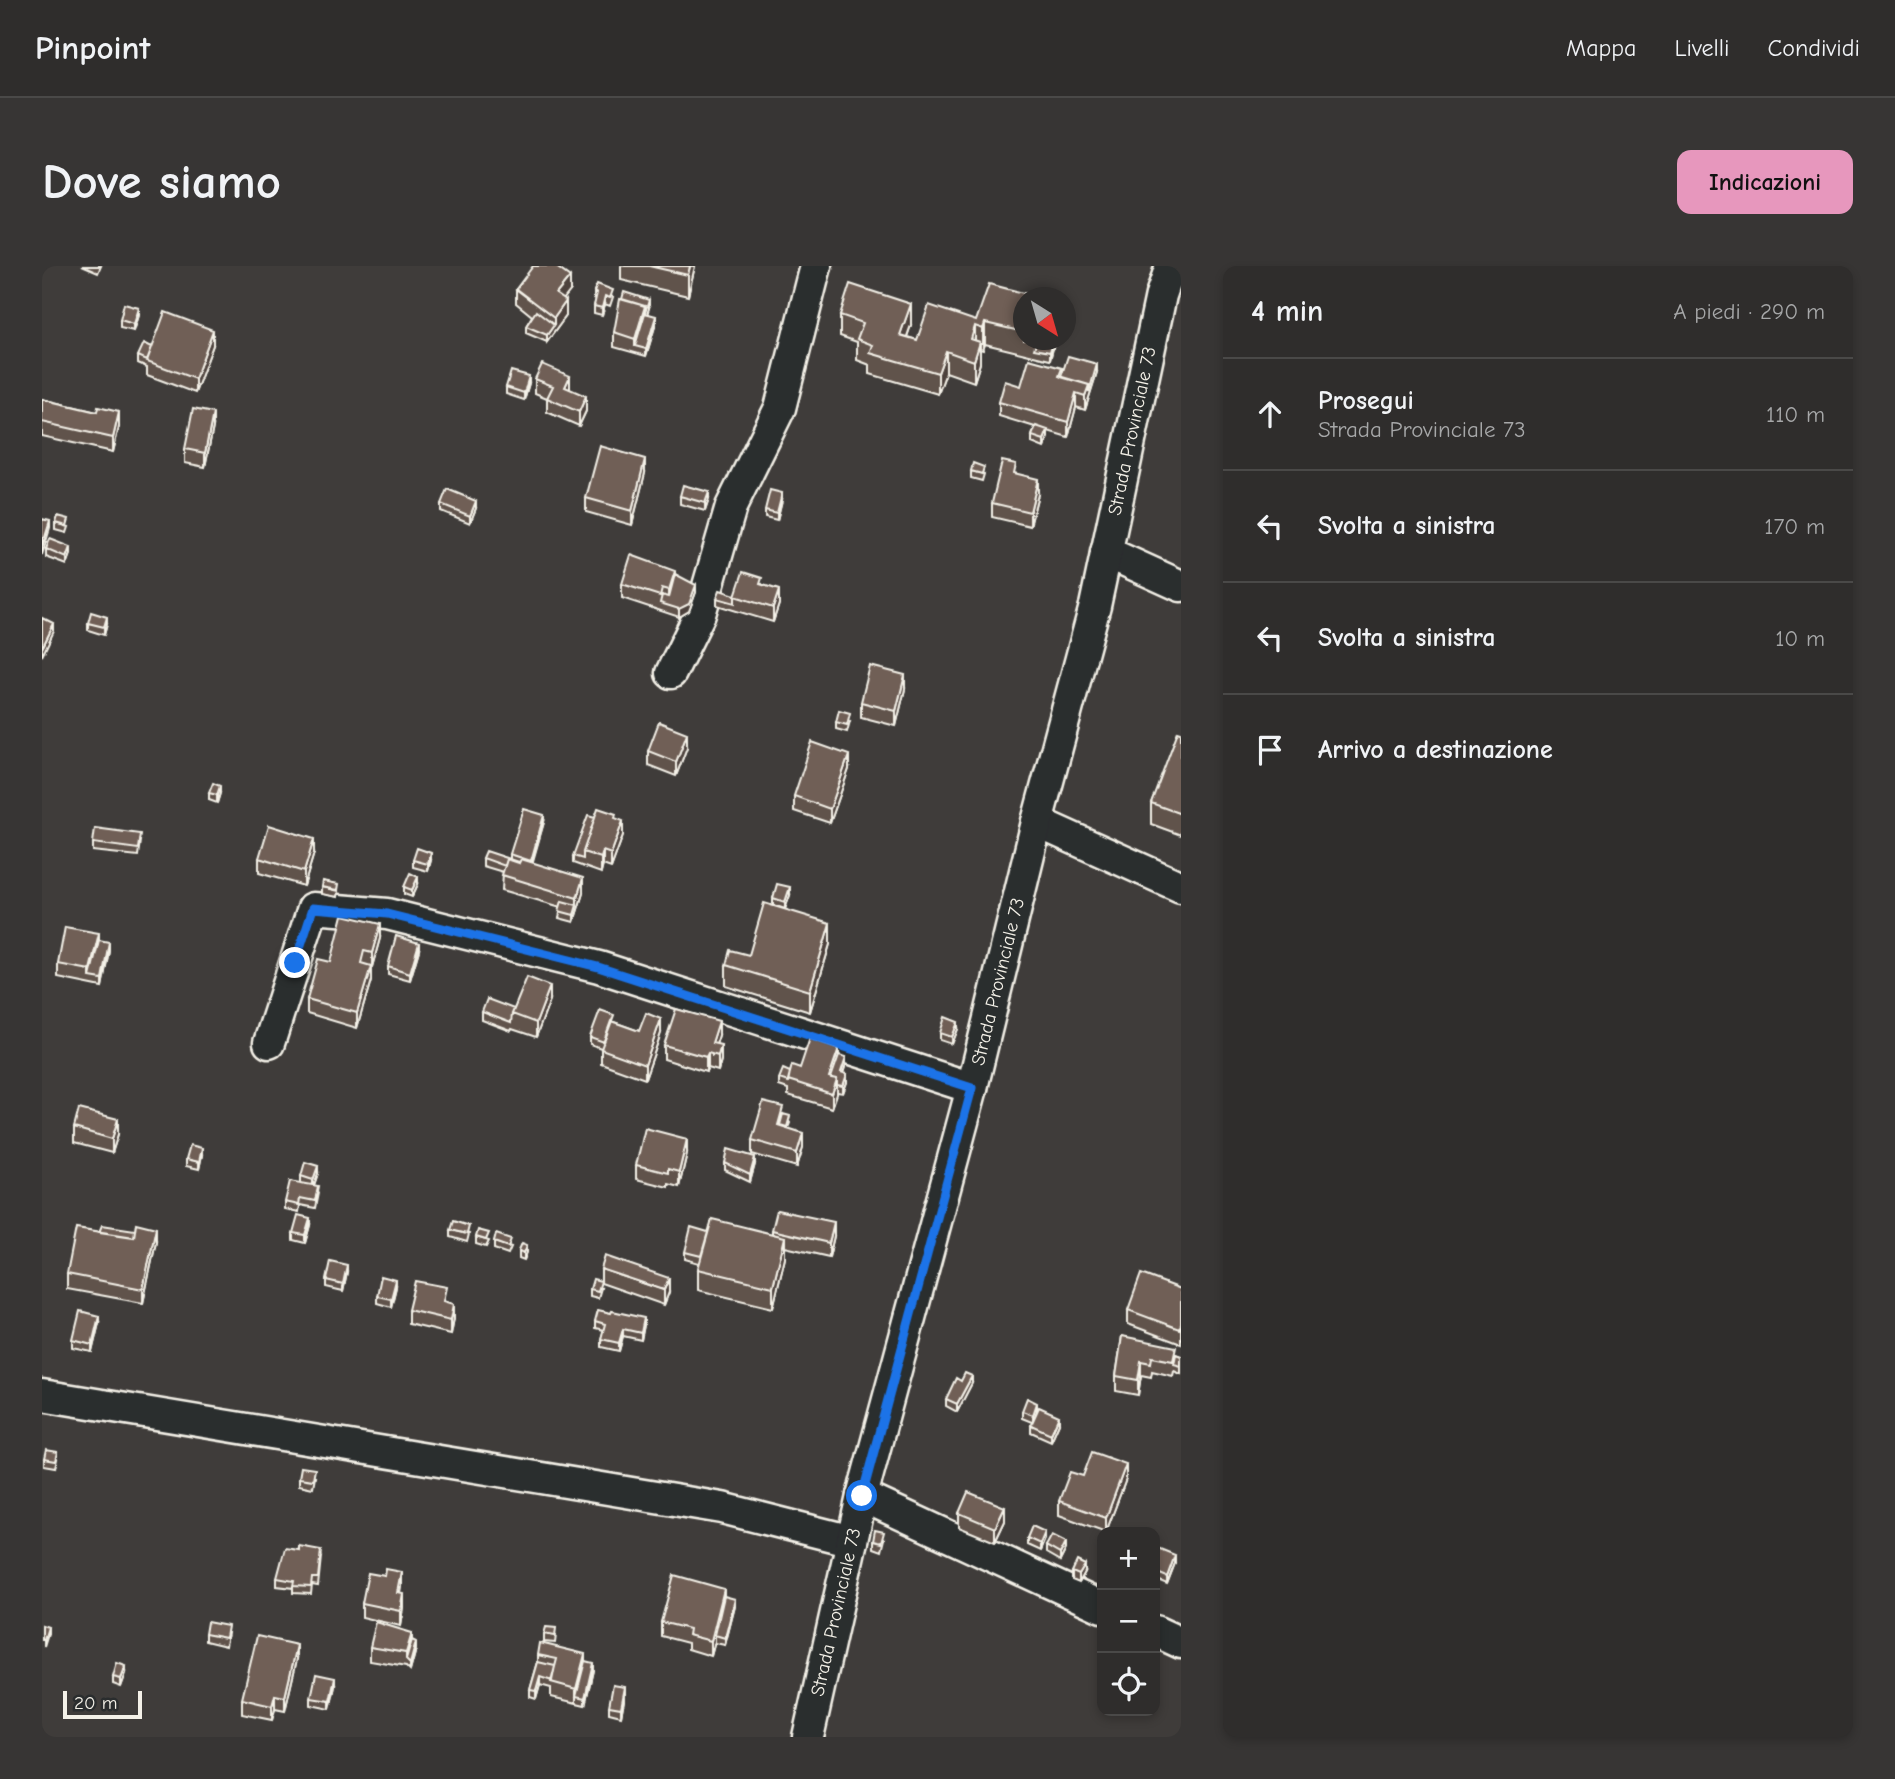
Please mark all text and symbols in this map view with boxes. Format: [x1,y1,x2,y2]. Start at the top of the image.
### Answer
text: Pinpoint [35,29,150,67]
text: Mappa [1566,34,1636,62]
text: Livelli [1674,34,1729,62]
text: Condividi [1767,34,1860,62]
button: Indicazioni [1677,150,1853,214]
text: Dove siamo [42,154,281,210]
north arrow [1013,287,1076,350]
text: 4 min [1251,294,1323,329]
text: A piedi · 290 m [1673,298,1825,325]
street label: Strada Provinciale 73 [1104,345,1161,517]
text: Prosegui [1318,386,1414,416]
icon: ahead [1251,395,1289,433]
text: 110 m [1766,401,1825,428]
text: Strada Provinciale 73 [1318,416,1526,443]
icon: left [1251,507,1289,545]
text: Svolta a sinistra [1318,511,1496,541]
text: 170 m [1764,513,1825,540]
icon: left [1251,619,1289,657]
text: Svolta a sinistra [1318,623,1496,653]
text: 10 m [1775,625,1825,652]
icon: arrive [1251,731,1289,769]
text: Arrivo a destinazione [1318,735,1553,765]
street label: Strada Provinciale 73 [967,896,1029,1068]
route end [279,947,310,978]
route start [846,1480,877,1511]
street label: Strada Provinciale 73 [806,1526,865,1698]
map controls [1097,1527,1160,1716]
button: + [1097,1527,1160,1590]
button: − [1097,1590,1160,1653]
button: locate [1097,1653,1160,1716]
scale bar [63,1688,142,1720]
text: 20 m [74,1692,118,1714]

